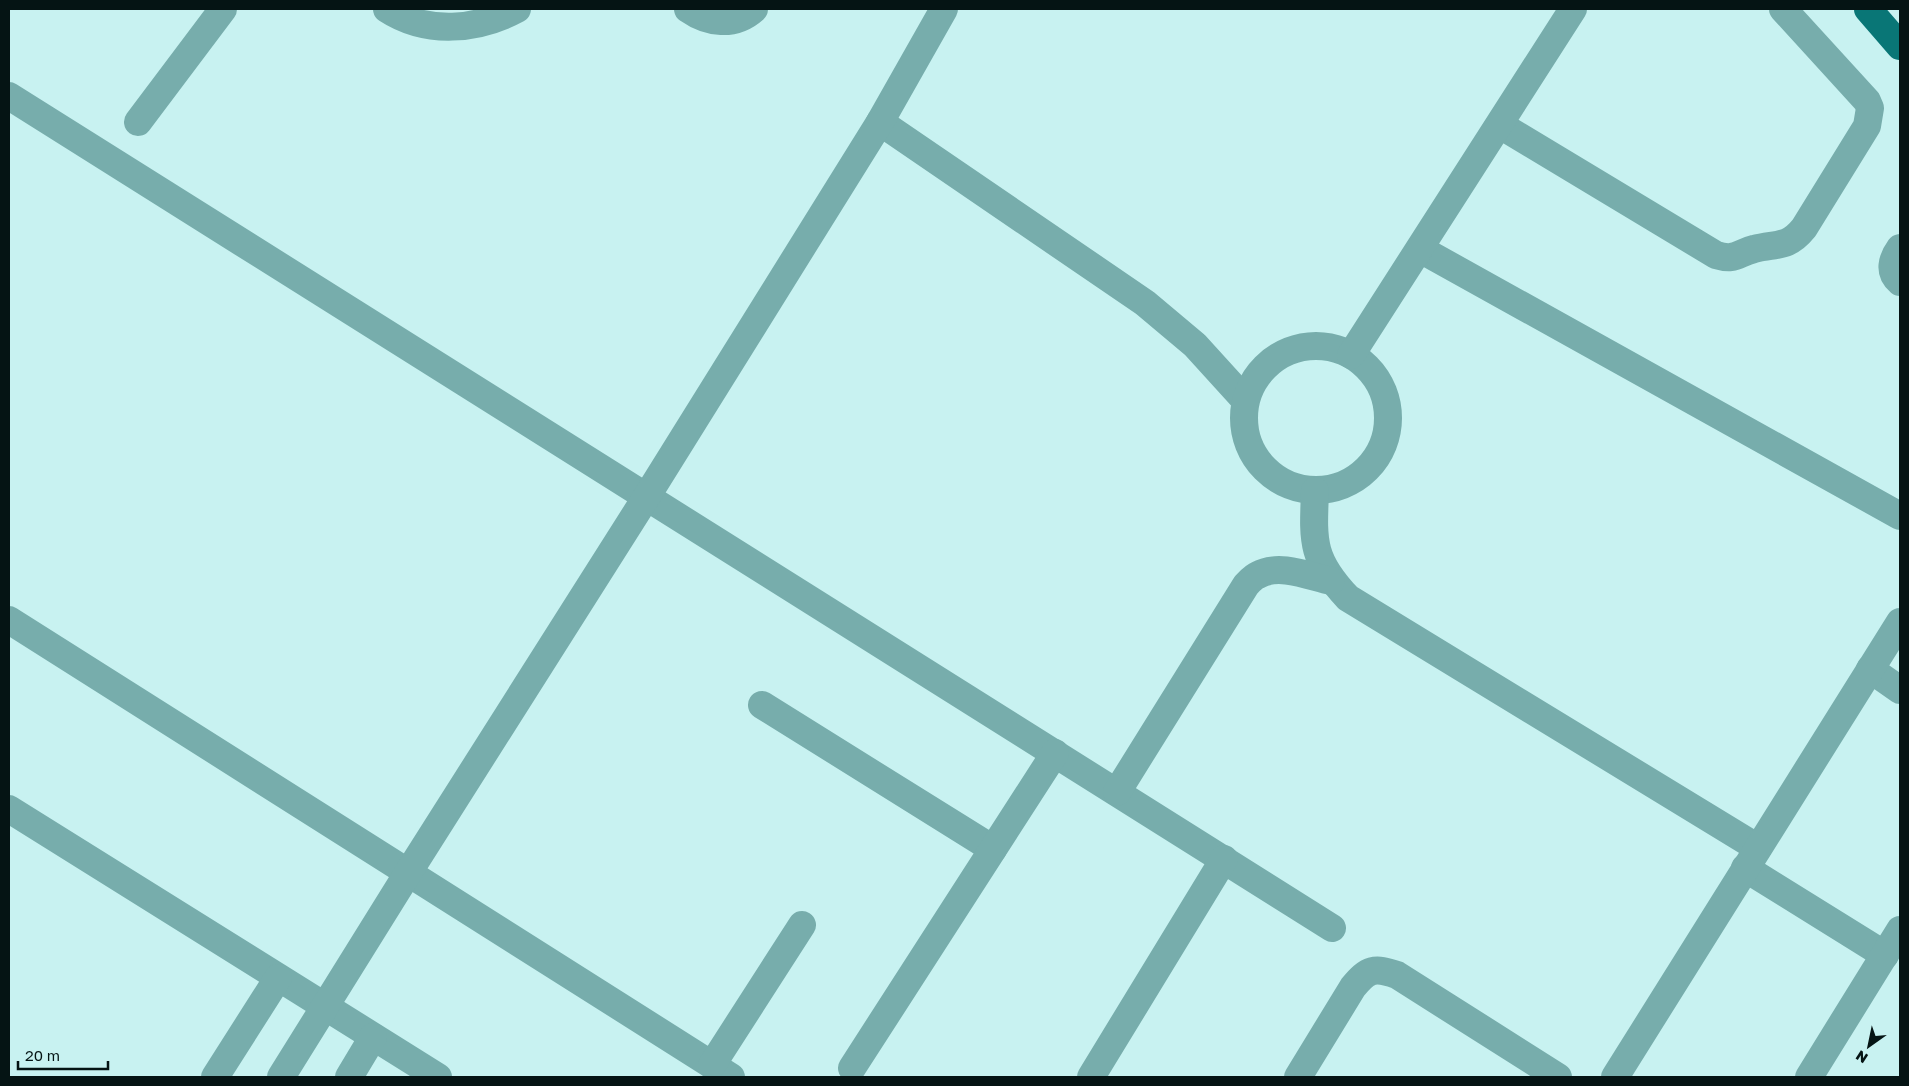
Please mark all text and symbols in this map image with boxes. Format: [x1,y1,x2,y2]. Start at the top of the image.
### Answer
north arrow [1844,1021,1894,1071]
scale bar [18,1038,108,1070]
text: 20 m [25,1046,60,1064]
text: N [1853,1047,1871,1067]

